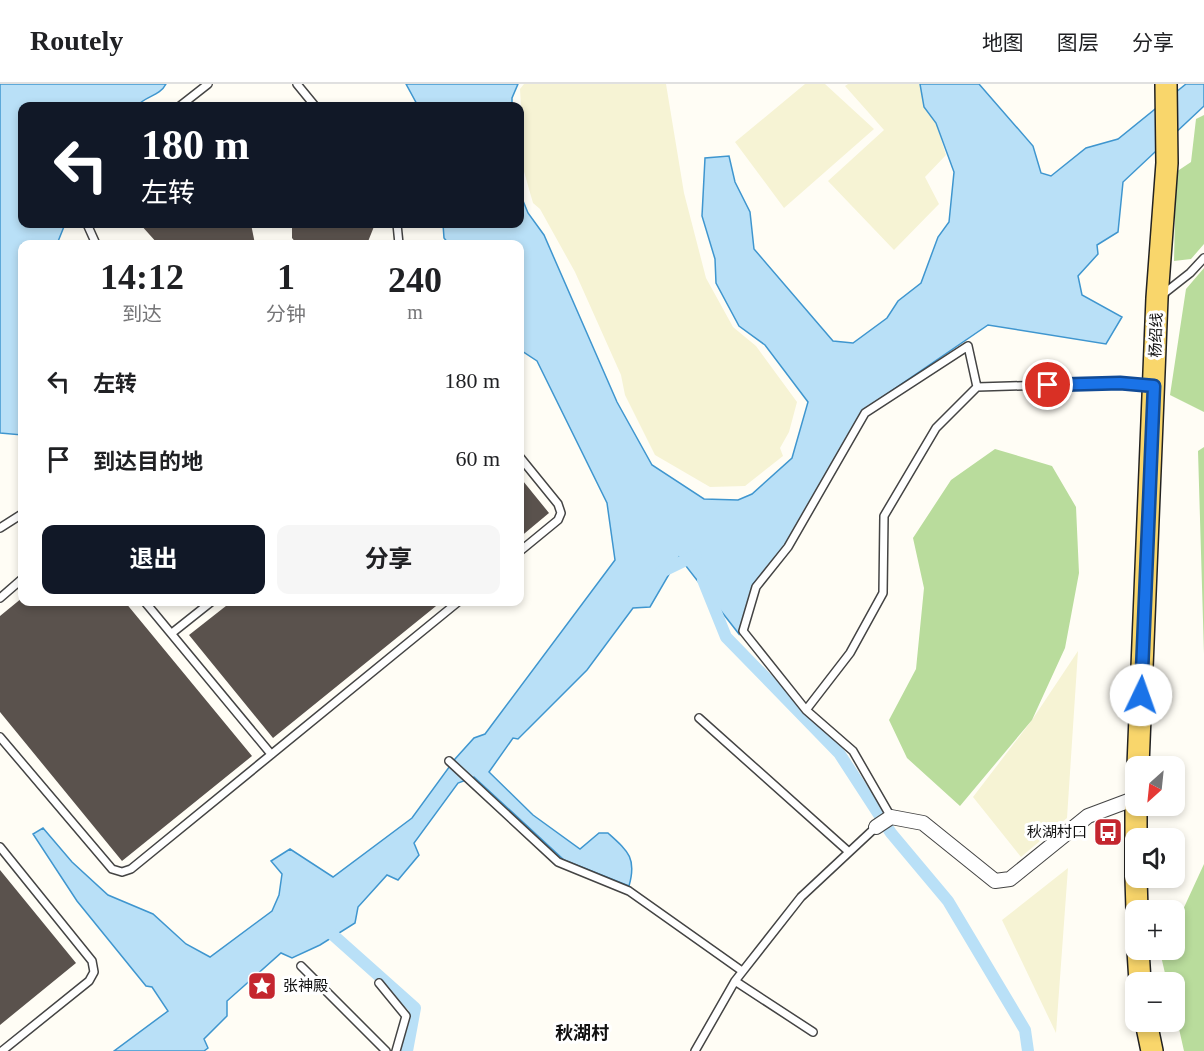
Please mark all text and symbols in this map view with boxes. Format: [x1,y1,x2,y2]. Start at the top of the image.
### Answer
text: Routely [30,25,123,56]
text: 地图 [982,31,1024,55]
text: 图层 [1057,31,1099,55]
text: 分享 [1132,31,1174,55]
text: 180 m [141,122,250,168]
icon: left [42,126,120,204]
text: 左转 [141,178,195,208]
text: 14:12 [100,257,184,297]
text: 1 [277,257,295,297]
text: 240 [388,260,442,300]
text: m [407,301,423,323]
text: 到达 [122,303,162,325]
text: 分钟 [266,303,306,325]
street label: 杨绍线 [1147,312,1165,358]
pin [1022,359,1073,410]
icon: left [42,365,75,398]
text: 180 m [444,368,500,393]
icon: arrive [1031,368,1064,401]
text: 左转 [93,371,137,396]
icon: arrive [42,443,75,476]
text: 60 m [455,446,500,471]
text: 到达目的地 [93,449,203,474]
button: 退出 [42,525,265,594]
button: 分享 [277,525,500,594]
position arrow [1109,663,1173,727]
north arrow [1125,756,1185,816]
map controls [1125,756,1185,1032]
bus stop icon: 秋湖村口 [1092,816,1124,848]
place label: 秋湖村口 [1027,823,1087,840]
button: sound [1125,828,1185,888]
button: + [1125,900,1185,960]
place icon: 张神殿 [246,970,278,1002]
button: − [1125,972,1185,1032]
place label: 张神殿 [283,978,328,994]
district label: 秋湖村 [555,1023,609,1043]

